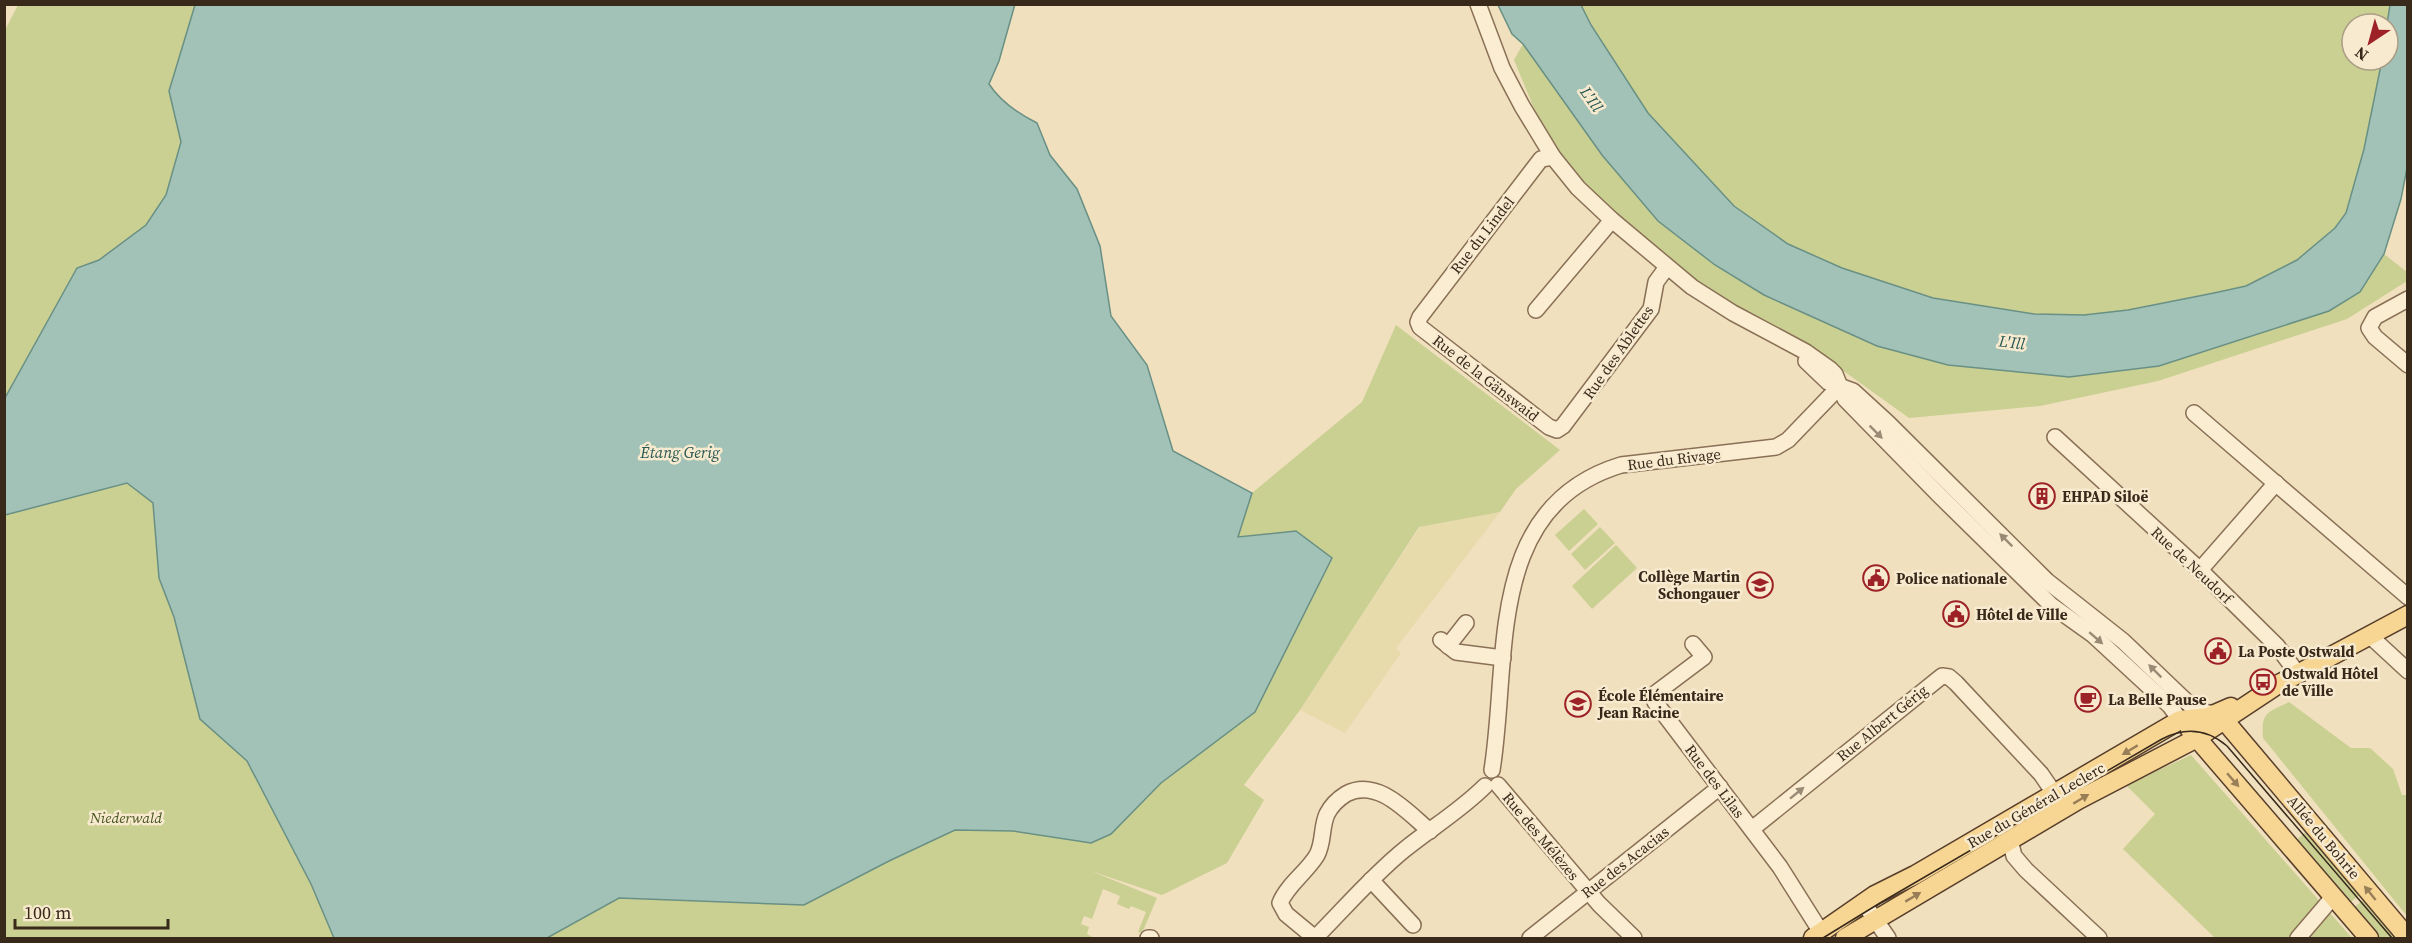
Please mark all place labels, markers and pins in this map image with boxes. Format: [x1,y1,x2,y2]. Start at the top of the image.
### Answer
building icon: EHPAD Siloë [2027,481,2057,511]
place label: EHPAD Siloë [2062,486,2148,507]
public building icon: Police nationale [1861,563,1891,593]
place label: Collège Martin Schongauer [1638,566,1740,604]
place label: Police nationale [1896,568,2007,589]
school or university icon: Collège Martin Schongauer [1745,570,1775,600]
public building icon: Hôtel de Ville [1941,599,1971,629]
place label: Hôtel de Ville [1976,604,2068,625]
public building icon: La Poste Ostwald [2203,636,2233,666]
place label: La Poste Ostwald [2238,641,2354,662]
place label: Ostwald Hôtel de Ville [2282,663,2379,701]
bus stop icon: Ostwald Hôtel de Ville [2248,667,2278,697]
cafe icon: La Belle Pause [2073,684,2103,714]
place label: École Élémentaire Jean Racine [1597,685,1724,723]
school or university icon: École Élémentaire Jean Racine [1563,689,1593,719]
place label: La Belle Pause [2108,689,2207,710]

